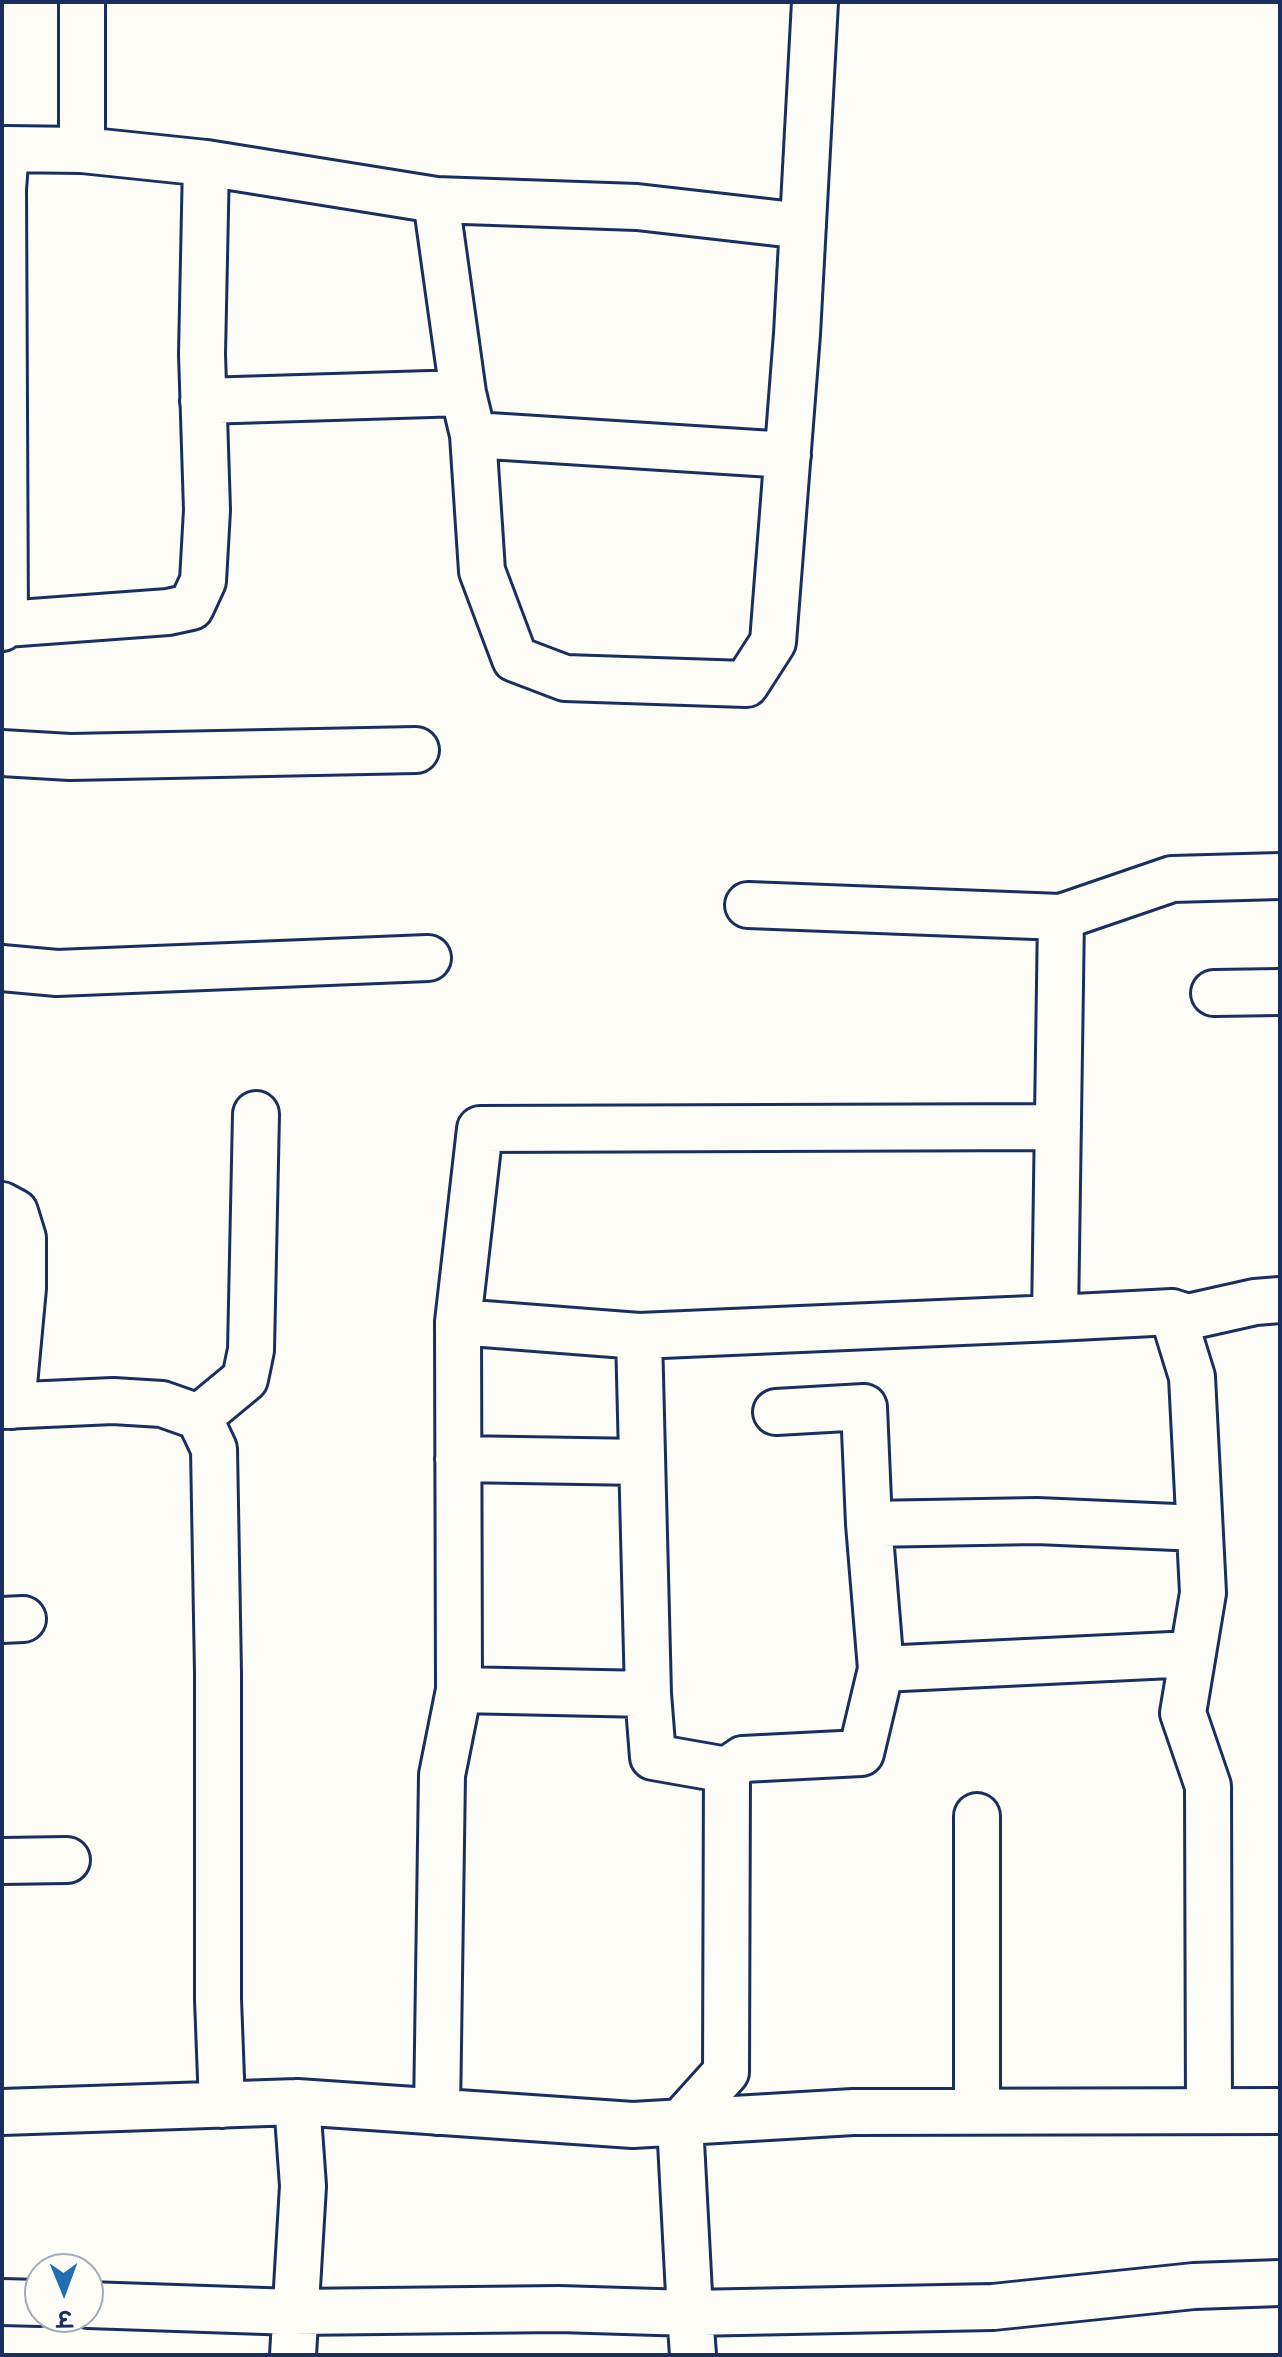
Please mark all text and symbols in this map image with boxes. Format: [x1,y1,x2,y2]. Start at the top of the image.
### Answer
north arrow [24,2253,104,2333]
text: उ [57,2302,72,2328]

